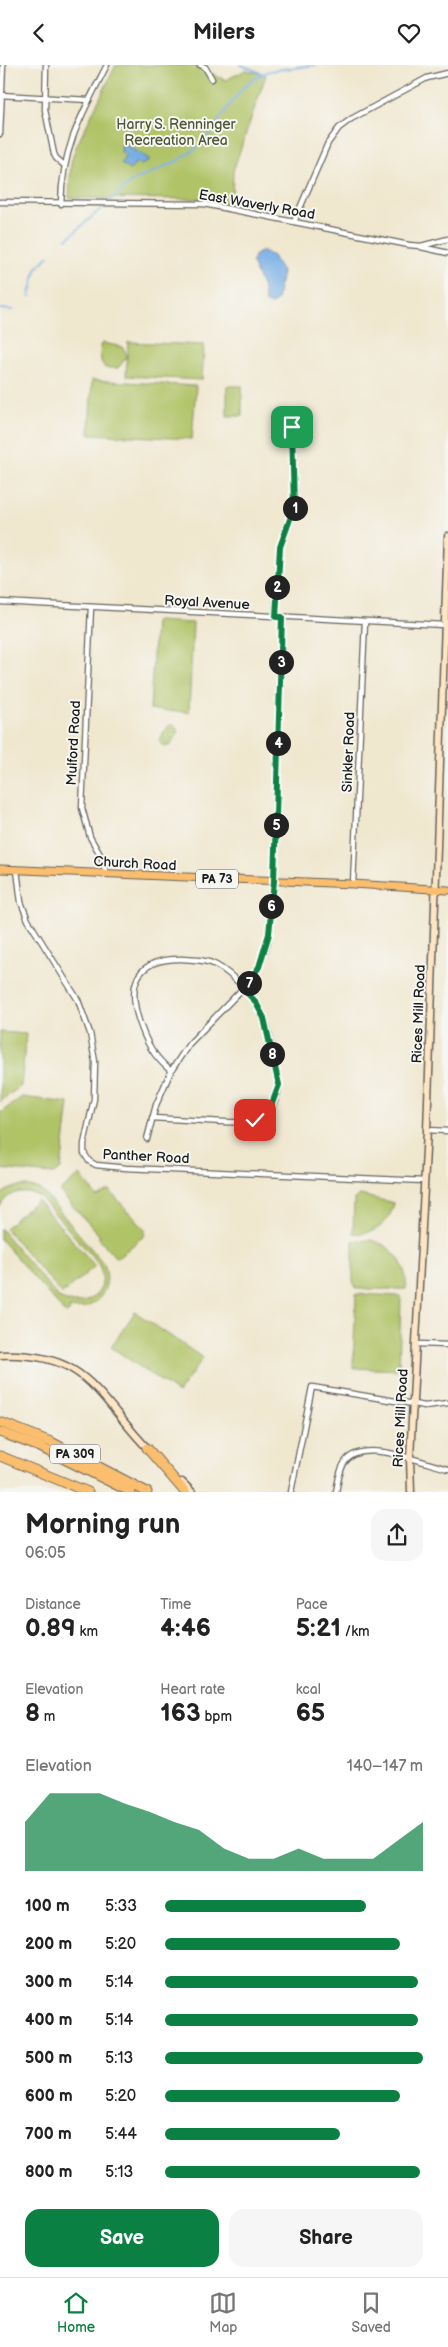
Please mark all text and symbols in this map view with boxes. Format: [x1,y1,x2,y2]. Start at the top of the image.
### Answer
icon: back [25,19,53,47]
text: Milers [193,19,255,46]
icon: heart [395,19,423,47]
park label: Harry S. Renninger Recreation Area [116,116,237,149]
street label: East Waverly Road [198,186,316,223]
pin [271,406,313,448]
icon: arrive [278,413,306,441]
pin: 1 [282,495,308,521]
text: 1 [293,500,298,517]
pin: 2 [264,575,290,599]
text: 2 [273,579,282,596]
street label: Royal Avenue [164,592,250,613]
pin: 3 [268,649,294,675]
text: 3 [277,654,286,671]
street label: Mulford Road [63,700,84,786]
street label: Sinkler Road [339,711,358,793]
pin: 4 [266,731,290,755]
text: 4 [274,735,283,752]
pin: 5 [264,813,288,837]
text: 5 [272,817,281,834]
street label: Church Road [93,853,177,874]
road number: PA 73 [196,869,238,889]
pin: 6 [258,893,284,919]
text: 6 [267,898,276,915]
street label: Rices Mill Road [408,964,429,1064]
pin: 7 [236,971,262,995]
text: 7 [246,975,253,992]
pin: 8 [260,1041,284,1067]
text: 8 [268,1046,277,1063]
pin [234,1099,276,1141]
icon: check [241,1106,269,1134]
street label: Panther Road [102,1146,190,1167]
street label: Rices Mill Road [389,1368,412,1468]
road number: PA 309 [50,1445,100,1463]
text: Morning run [25,1508,180,1541]
button: share [371,1509,423,1561]
text: 06:05 [25,1544,66,1563]
text: Distance [25,1596,81,1613]
text: Time [160,1596,191,1613]
text: Pace [296,1596,328,1613]
text: 0.89 [25,1613,76,1644]
text: 4:46 [160,1613,211,1644]
text: 5:21 [296,1613,341,1644]
text: km [76,1623,98,1640]
text: /km [341,1623,370,1640]
text: Elevation [25,1681,83,1698]
text: Heart rate [160,1681,225,1698]
text: kcal [296,1681,321,1698]
text: 8 [25,1698,40,1729]
text: 163 [160,1698,201,1729]
text: 65 [296,1698,325,1729]
text: m [40,1708,55,1725]
text: bpm [201,1708,232,1725]
text: Elevation [25,1757,92,1776]
text: 140–147 m [347,1757,423,1776]
text: 100 m [25,1897,70,1916]
text: 5:33 [105,1897,137,1916]
text: 200 m [25,1935,72,1954]
text: 5:20 [105,1935,136,1954]
text: 300 m [25,1973,72,1992]
text: 5:14 [105,1973,133,1992]
text: 400 m [25,2011,72,2030]
text: 5:14 [105,2011,133,2030]
text: 500 m [25,2049,72,2068]
text: 5:13 [105,2049,133,2068]
text: 600 m [25,2087,73,2106]
text: 5:20 [105,2087,136,2106]
text: 700 m [25,2125,72,2144]
text: 5:44 [105,2125,137,2144]
text: 800 m [25,2163,73,2182]
text: 5:13 [105,2163,133,2182]
button: Save [25,2209,219,2267]
button: Share [229,2209,423,2267]
tab: Home [57,2289,95,2336]
tab: Map [209,2289,237,2336]
tab: Saved [352,2289,391,2336]

